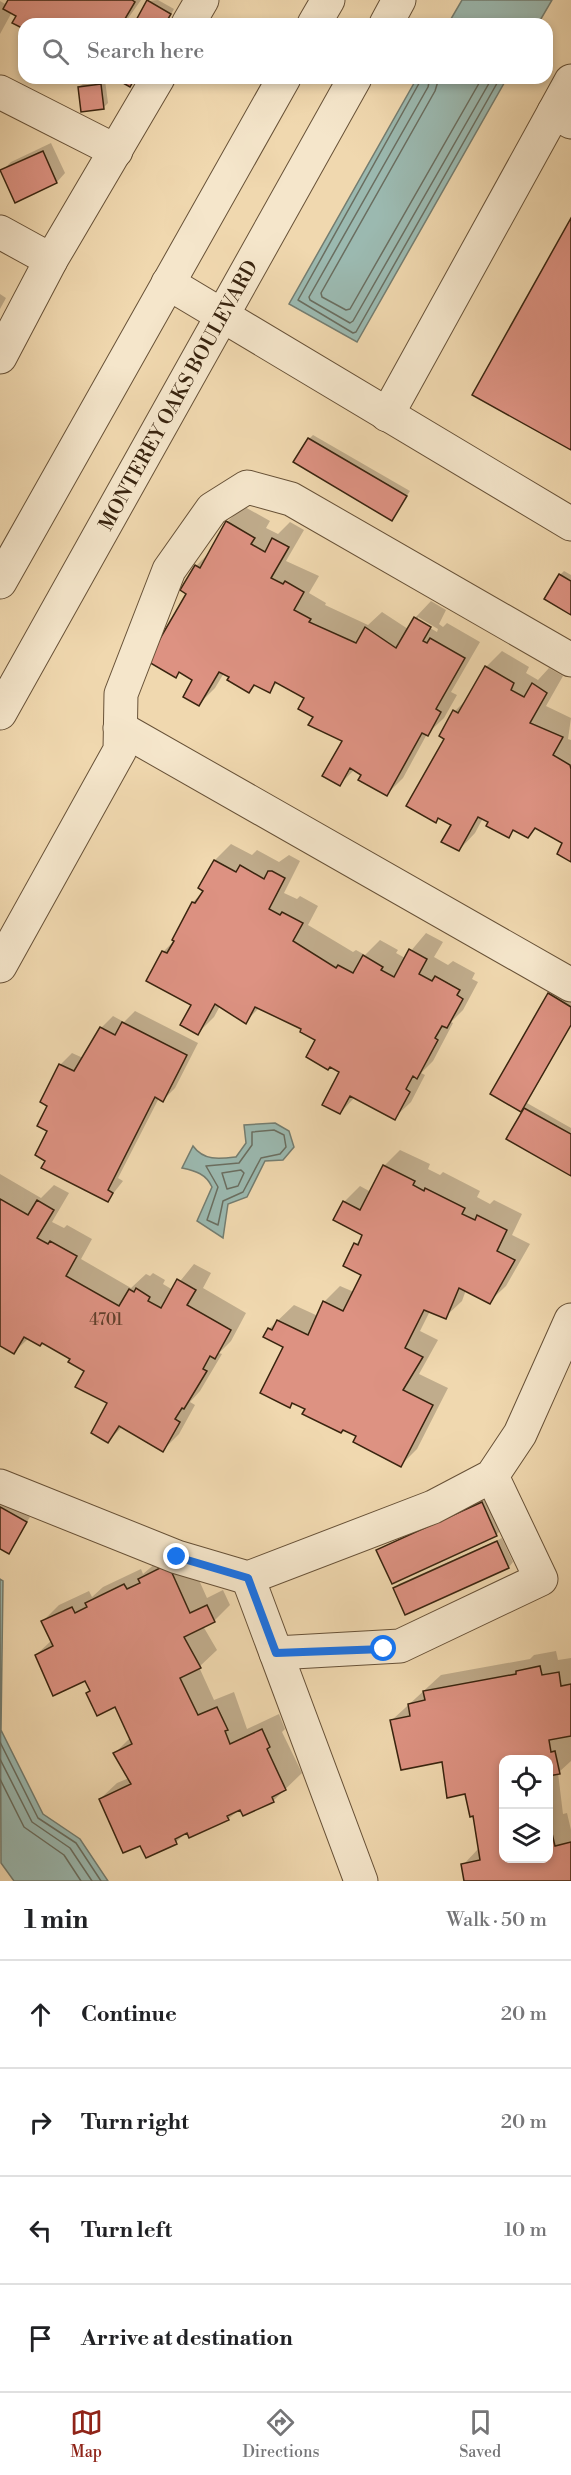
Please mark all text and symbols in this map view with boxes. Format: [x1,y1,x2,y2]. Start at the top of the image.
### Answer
search box [18,18,553,84]
icon: search [39,35,72,68]
text: Search here [87,38,204,65]
street label: MONTEREY OAKS BOULEVARD [94,256,264,535]
house number: 4701 [89,1310,123,1330]
route end [163,1543,189,1569]
route start [370,1635,396,1661]
map controls [499,1755,553,1863]
button: locate [499,1755,553,1809]
button: layers [499,1809,553,1863]
text: 1 min [24,1904,89,1936]
text: Walk · 50 m [446,1908,547,1933]
icon: ahead [24,1998,57,2031]
text: Continue [81,2001,177,2028]
text: 20 m [501,2002,547,2027]
icon: right [24,2106,57,2139]
text: Turn right [81,2109,189,2136]
text: 20 m [501,2110,547,2135]
icon: left [24,2214,57,2247]
text: Turn left [81,2217,172,2244]
text: 10 m [504,2218,547,2243]
icon: arrive [24,2322,57,2355]
text: Arrive at destination [81,2325,293,2352]
tab: Map [70,2406,103,2462]
tab: Directions [242,2406,320,2462]
tab: Saved [459,2406,501,2462]

